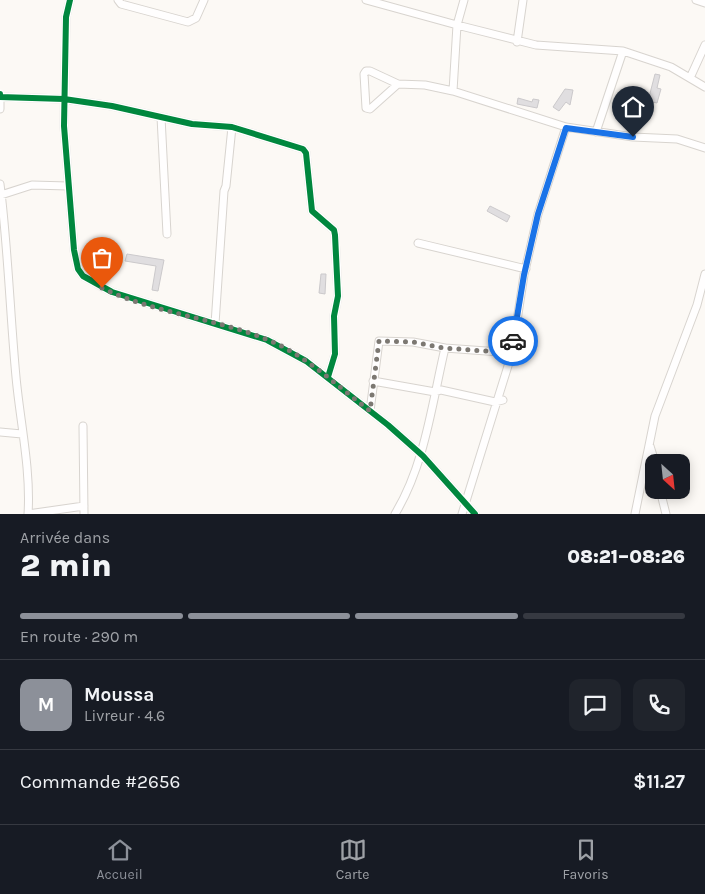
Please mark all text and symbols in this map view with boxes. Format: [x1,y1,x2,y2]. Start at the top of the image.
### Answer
pin [612,86,654,137]
icon: home [619,93,647,121]
pin [81,237,123,288]
icon: bag [88,244,116,272]
courier [488,316,538,366]
icon: car [499,327,527,355]
north arrow [645,454,690,499]
map controls [645,454,690,499]
text: Arrivée dans [20,528,110,547]
text: 08:21–08:26 [567,546,685,568]
text: 2 min [20,547,112,584]
text: En route · 290 m [20,627,138,646]
button: chat [569,679,621,731]
button: phone [633,679,685,731]
text: Moussa [84,684,154,706]
text: M [38,694,54,716]
text: Livreur · 4.6 [84,706,165,725]
text: Commande #2656 [20,771,180,793]
text: $11.27 [633,771,685,793]
tab: Accueil [96,836,143,883]
tab: Carte [336,836,370,883]
tab: Favoris [563,836,609,883]

